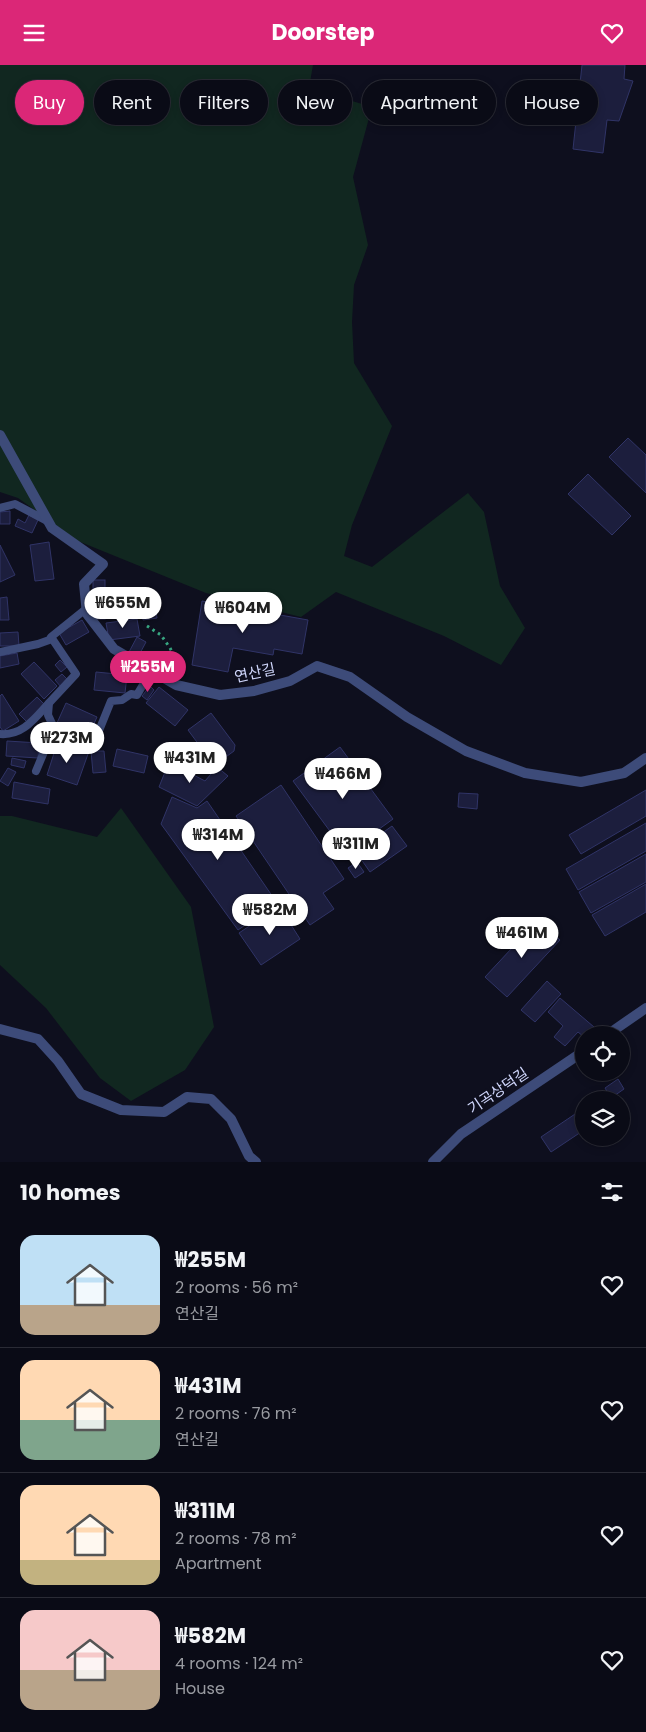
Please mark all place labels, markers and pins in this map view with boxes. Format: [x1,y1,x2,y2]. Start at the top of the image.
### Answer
pin: ₩655M [88,587,158,629]
pin: ₩604M [208,591,278,634]
pin: ₩255M [113,651,183,693]
pin: ₩273M [32,721,102,764]
pin: ₩431M [155,741,225,784]
pin: ₩466M [308,757,378,800]
pin: ₩314M [183,819,253,861]
pin: ₩311M [321,827,391,870]
pin: ₩582M [235,893,305,936]
pin: ₩461M [487,917,557,959]

